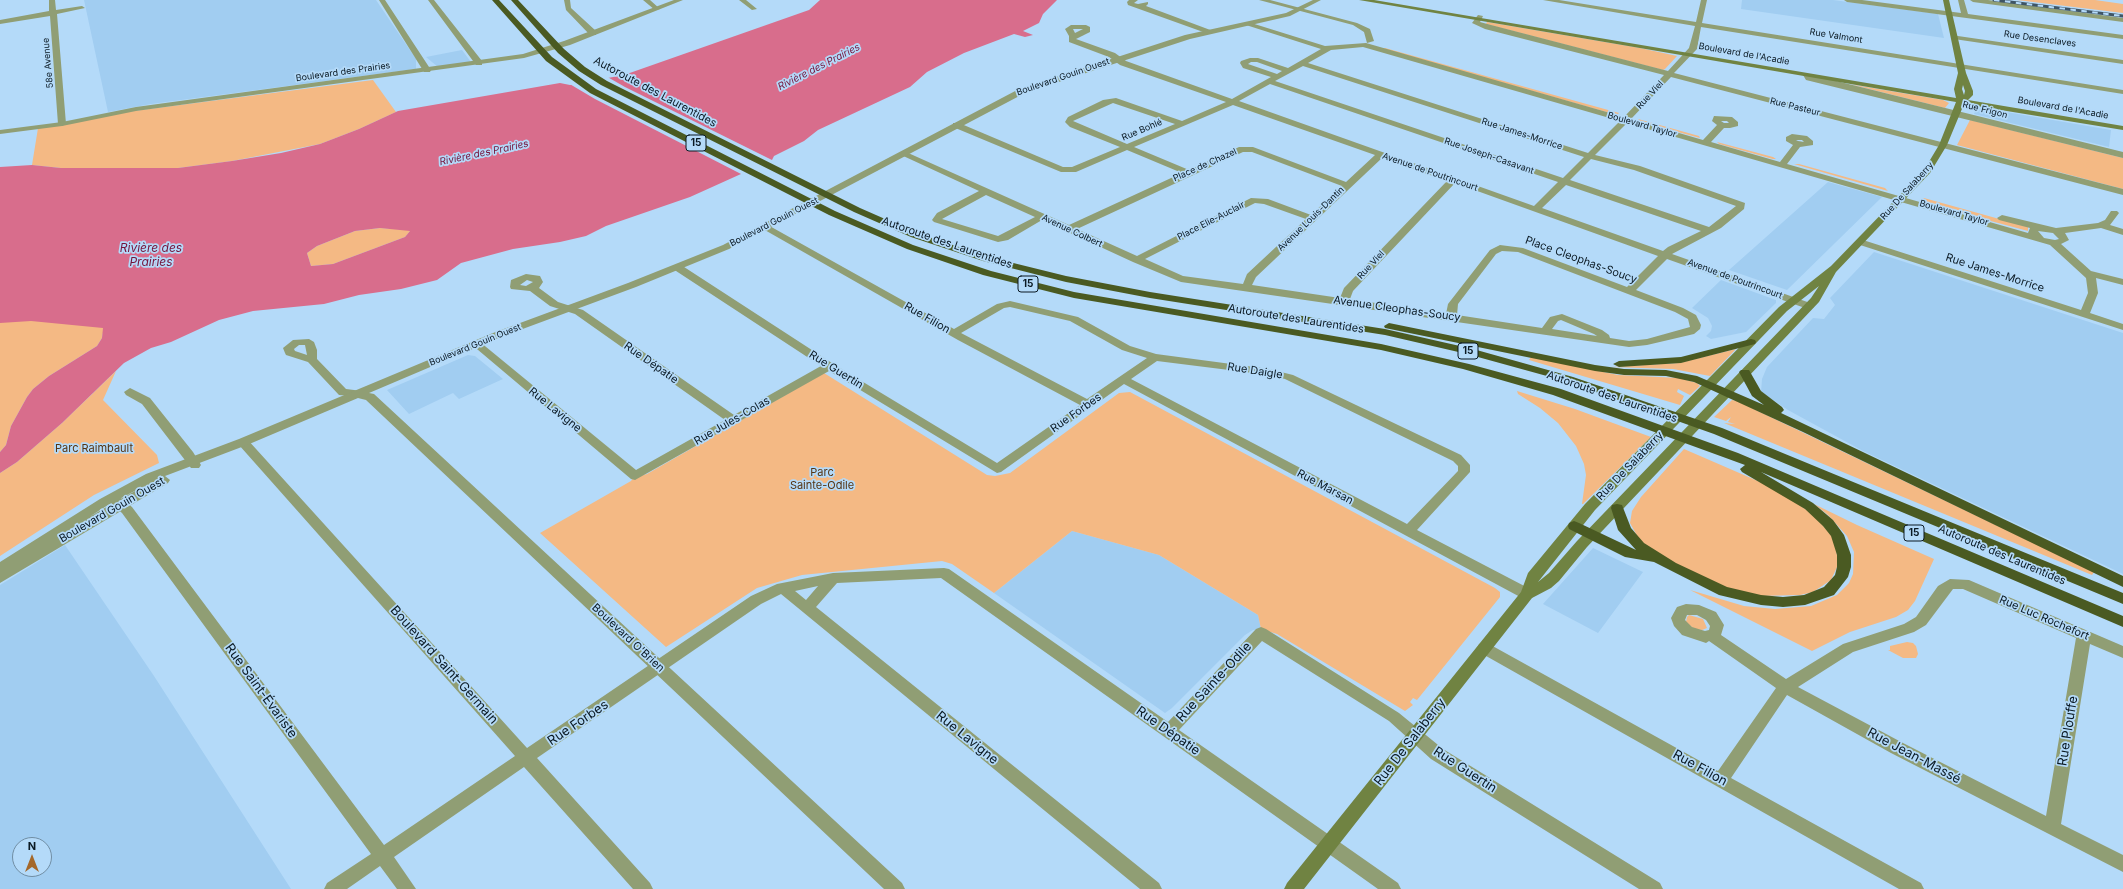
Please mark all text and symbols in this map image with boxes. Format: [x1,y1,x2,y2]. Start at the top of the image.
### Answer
street label: Rue Valmont [1809,26,1863,46]
street label: Rue Desenclaves [2003,29,2077,49]
street label: 58e Avenue [40,37,56,89]
water label: Rivière des Prairies [776,41,862,93]
street label: Boulevard de l'Acadie [1698,41,1790,67]
street label: Autoroute des Laurentides [591,54,719,130]
street label: Boulevard Gouin Ouest [1015,56,1111,98]
street label: Boulevard des Prairies [295,60,391,84]
street label: Rue Viel [1634,79,1666,111]
street label: Boulevard de l'Acadie [2017,95,2109,121]
street label: Rue Pasteur [1769,96,1821,118]
street label: Rue Frigon [1961,99,2009,121]
street label: Boulevard Taylor [1606,110,1678,140]
street label: Rue James-Morrice [1480,116,1564,152]
street label: Rue Bohlé [1120,117,1164,143]
road number: 15 [686,135,706,151]
street label: Rue Joseph-Casavant [1443,136,1535,176]
water label: Rivière des Prairies [438,138,530,168]
street label: Place de Chazel [1172,146,1238,184]
street label: Avenue de Poutrincourt [1381,151,1479,193]
street label: Rue De Salaberry [1878,160,1936,222]
street label: Avenue Louis-Dantin [1275,184,1347,254]
street label: Boulevard Gouin Ouest [728,195,820,249]
street label: Boulevard Taylor [1918,198,1990,228]
street label: Place Elie-Auclair [1175,199,1247,243]
street label: Avenue Colbert [1040,212,1104,250]
street label: Autoroute des Laurentides [880,214,1014,272]
street label: Place Cleophas-Soucy [1523,234,1639,286]
water label: Rivière des Prairies [120,241,182,269]
street label: Rue Viel [1355,249,1387,281]
street label: Rue James-Morrice [1944,251,2046,295]
street label: Avenue de Poutrincourt [1686,257,1784,301]
road number: 15 [1018,276,1038,292]
street label: Avenue Cleophas-Soucy [1333,294,1461,324]
street label: Rue Filion [902,300,952,336]
street label: Autoroute des Laurentides [1227,302,1365,336]
street label: Boulevard Gouin Ouest [428,322,522,368]
street label: Rue Dépatie [621,339,681,387]
road number: 15 [1458,343,1478,359]
street label: Rue Guertin [807,348,865,392]
street label: Rue Daigle [1226,360,1284,382]
street label: Autoroute des Laurentides [1545,368,1679,426]
street label: Rue Lavigne [526,385,584,435]
street label: Rue Forbes [1048,391,1104,435]
street label: Rue Jules-Colas [692,394,772,448]
street label: Rue De Salaberry [1594,429,1666,503]
park label: Parc Raimbault [55,442,133,456]
park label: Parc Sainte-Odile [790,466,854,492]
street label: Rue Marsan [1295,467,1355,507]
street label: Boulevard Gouin Ouest [57,474,167,546]
street label: Autoroute des Laurentides [1936,522,2068,588]
road number: 15 [1904,525,1924,541]
street label: Rue Luc Rochefort [1997,593,2091,643]
street label: Boulevard O'Brien [589,601,667,675]
street label: Boulevard Saint-Germain [387,603,501,727]
street label: Rue Sainte-Odile [1173,639,1255,725]
street label: Rue Saint-Évariste [222,641,300,741]
street label: Rue De Salaberry [1371,695,1449,789]
street label: Rue Plouffe [2055,695,2081,767]
street label: Rue Forbes [545,697,611,749]
street label: Rue Dépatie [1133,703,1203,759]
street label: Rue Lavigne [933,708,1001,768]
street label: Rue Jean-Massé [1865,725,1963,787]
street label: Rue Guertin [1430,744,1500,796]
street label: Rue Filion [1670,747,1730,789]
north arrow [12,837,52,877]
text: N [28,839,36,853]

